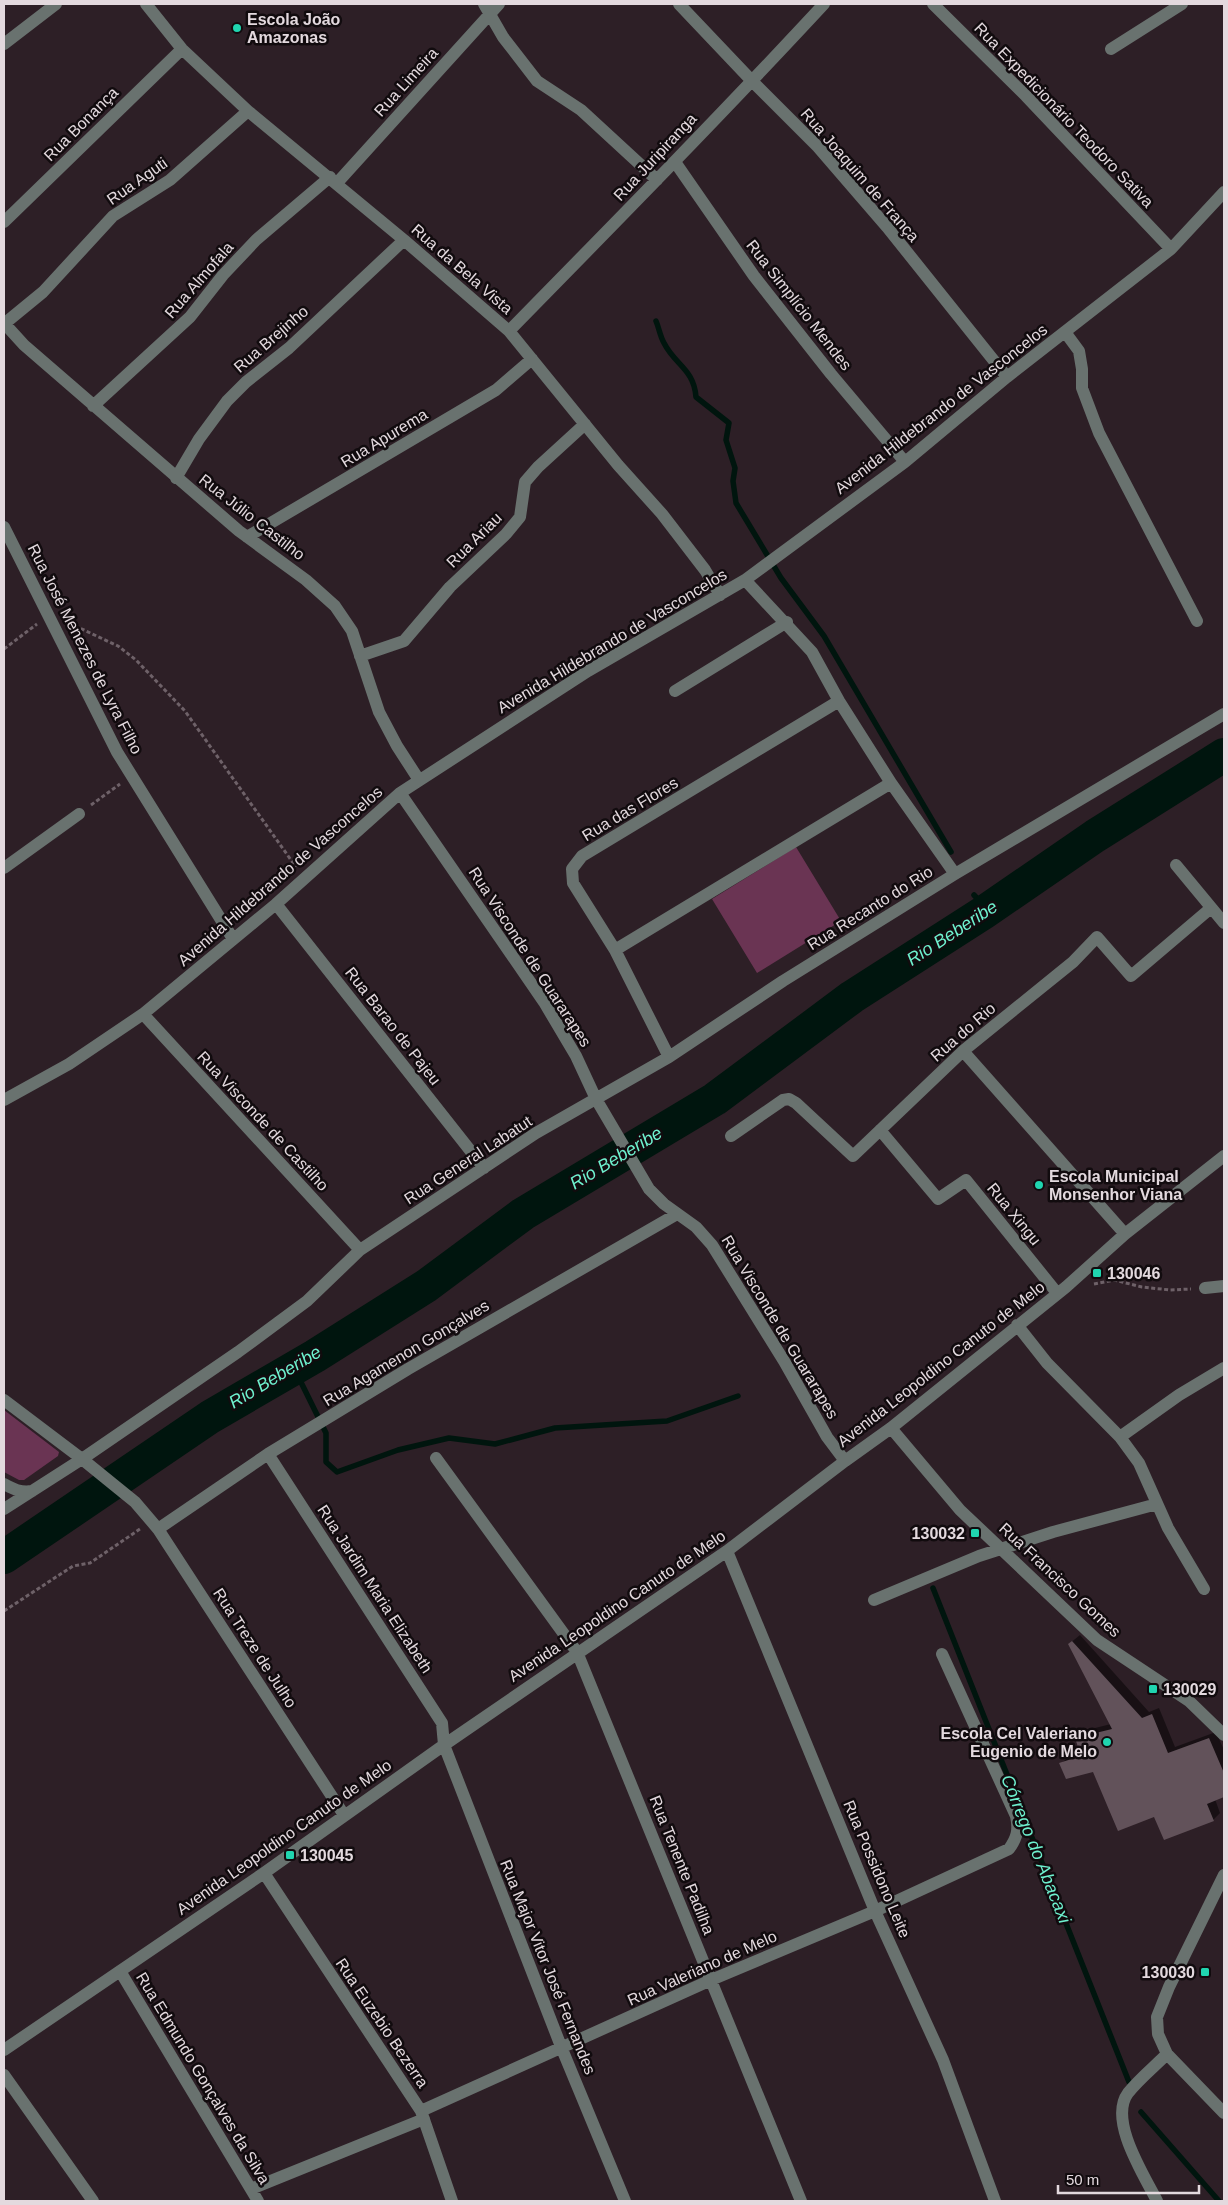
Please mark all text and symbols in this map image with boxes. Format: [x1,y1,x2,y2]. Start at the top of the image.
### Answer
place label: Escola João Amazonas [247,11,341,46]
street label: Rua Expedicionário Teodoro Sativa [971,19,1157,211]
marker: Escola João Amazonas [231,22,243,34]
street label: Rua Limeira [371,44,441,120]
street label: Rua Bonança [41,84,121,164]
street label: Rua Joaquim de França [798,105,922,245]
street label: Rua Juripiranga [610,110,700,204]
street label: Rua Aguti [104,154,170,208]
street label: Rua da Bela Vista [408,221,516,317]
street label: Rua Simplício Mendes [743,237,855,373]
street label: Rua Almofala [161,238,237,321]
street label: Rua Brejinho [231,302,312,376]
street label: Avenida Hildebrando de Vasconcelos [832,321,1050,497]
street label: Rua Apurema [338,405,430,470]
street label: Rua Júlio Castilho [196,471,308,563]
street label: Rua Ariau [443,509,505,571]
street label: Rua José Menezes de Lyra Filho [24,541,146,757]
street label: Avenida Hildebrando de Vasconcelos [494,566,730,716]
street label: Rua das Flores [579,774,681,844]
street label: Avenida Hildebrando de Vasconcelos [175,783,385,969]
street label: Rua Recanto do Rio [804,863,936,953]
street label: Rua Visconde de Guararapes [466,864,594,1050]
water label: Rio Beberibe [903,896,1001,970]
street label: Rua Barao de Pajeu [342,964,444,1088]
street label: Rua do Rio [927,999,999,1065]
street label: Rua Visconde de Castilho [194,1048,332,1194]
street label: Rua General Labatut [401,1112,535,1208]
water label: Rio Beberibe [566,1123,666,1193]
place label: Escola Municipal Monsenhor Viana [1049,1168,1182,1203]
marker: Escola Municipal Monsenhor Viana [1033,1179,1045,1191]
street label: Rua Xingu [984,1180,1044,1248]
street label: Rua Visconde de Guararapes [719,1232,841,1422]
place label: 130046 [1107,1265,1160,1282]
marker: 130046 [1091,1267,1103,1279]
street label: Avenida Leopoldino Canuto de Melo [834,1278,1048,1450]
street label: Rua Agamenon Gonçalves [320,1297,492,1409]
water label: Rio Beberibe [225,1342,325,1412]
street label: Rua Jardim Maria Elizabeth [314,1502,436,1676]
street label: Rua Francisco Gomes [996,1520,1124,1640]
place label: 130032 [912,1525,965,1542]
street label: Avenida Leopoldino Canuto de Melo [505,1527,729,1685]
marker: 130032 [969,1527,981,1539]
street label: Rua Treze de Julho [210,1585,300,1711]
place label: 130029 [1163,1681,1216,1698]
marker: 130029 [1147,1683,1159,1695]
place label: Escola Cel Valeriano Eugenio de Melo [940,1725,1097,1760]
marker: Escola Cel Valeriano Eugenio de Melo [1101,1736,1113,1748]
street label: Avenida Leopoldino Canuto de Melo [174,1756,394,1918]
water label: Córrego do Abacaxi [997,1772,1075,1927]
street label: Rua Tenente Padilha [646,1793,718,1937]
street label: Rua Possidono Leite [840,1798,914,1940]
place label: 130045 [300,1847,353,1864]
marker: 130045 [284,1849,296,1861]
street label: Rua Major Vitor José Fernandes [497,1857,599,2077]
street label: Rua Valeriano de Melo [625,1927,779,2009]
street label: Rua Euzebio Bezerra [332,1955,432,2091]
place label: 130030 [1142,1964,1195,1981]
marker: 130030 [1199,1966,1211,1978]
street label: Rua Edmundo Gonçalves da Silva [133,1969,273,2187]
scale bar [1058,2162,1199,2194]
text: 50 m [1066,2171,1099,2188]

